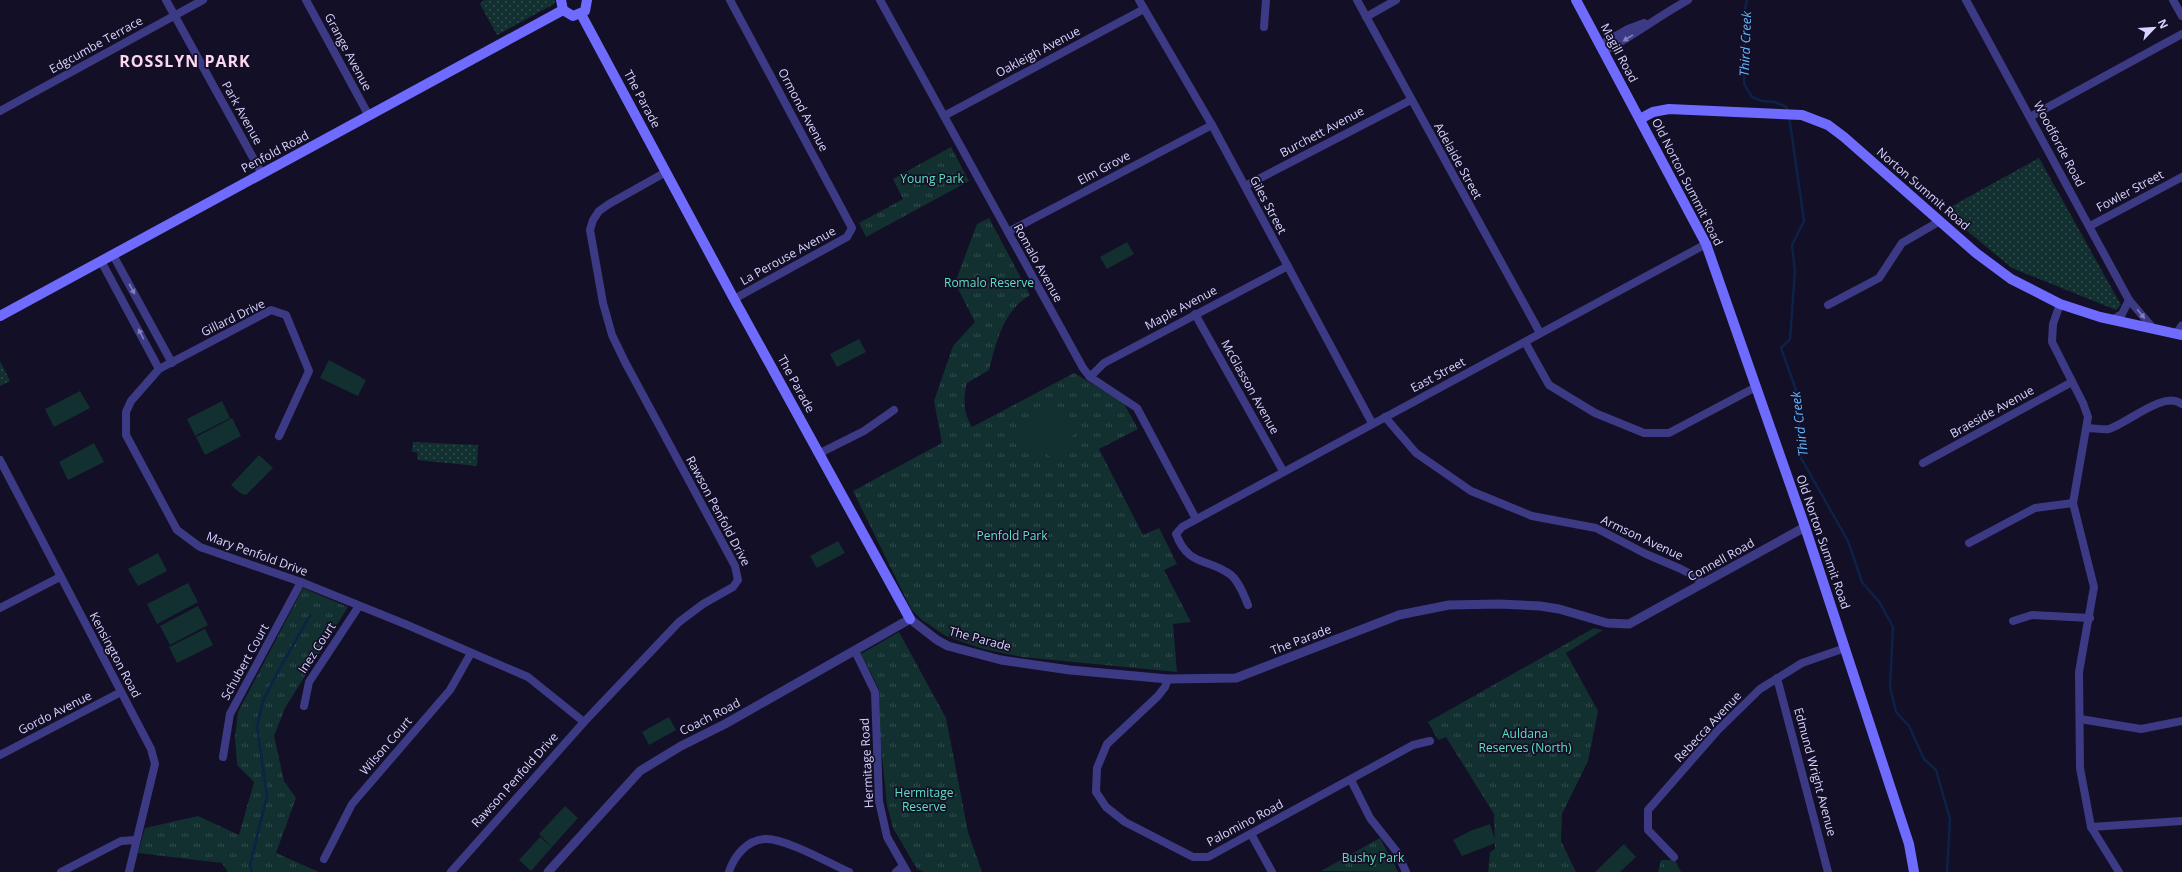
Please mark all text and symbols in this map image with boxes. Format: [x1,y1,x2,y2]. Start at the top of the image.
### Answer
north arrow [2134,8,2174,48]
street label: Grange Avenue [321,10,376,94]
water label: Third Creek [1735,10,1755,77]
street label: Edgcumbe Terrace [46,12,146,77]
text: N [2155,16,2172,31]
street label: Magill Road [1597,20,1642,85]
street label: Oakleigh Avenue [992,22,1083,81]
one-way arrow [1622,34,1634,41]
district label: ROSSLYN PARK [119,50,251,72]
street label: Ormond Avenue [774,65,833,155]
street label: The Parade [620,67,665,131]
street label: Park Avenue [218,78,267,148]
street label: Woodforde Road [2030,98,2089,190]
street label: Burchett Avenue [1277,102,1367,161]
street label: Old Norton Summit Road [1648,115,1727,249]
street label: Adelaide Street [1430,119,1487,202]
street label: Penfold Road [238,127,312,177]
street label: Norton Summit Road [1873,143,1974,234]
street label: Elm Grove [1074,146,1133,189]
street label: Fowler Street [2093,166,2166,215]
park label: Young Park [900,170,964,187]
street label: Giles Street [1246,173,1291,237]
street label: Romalo Avenue [1010,220,1067,305]
street label: La Perouse Avenue [737,222,839,289]
park label: Romalo Reserve [944,274,1034,291]
street label: Maple Avenue [1142,281,1220,334]
one-way arrow [128,283,135,295]
street label: Gillard Drive [198,295,268,340]
one-way arrow [2136,309,2145,319]
one-way arrow [137,329,144,340]
street label: McGlasson Avenue [1217,336,1284,437]
street label: The Parade [774,352,819,416]
street label: East Street [1407,353,1468,396]
street label: Braeside Avenue [1947,381,2037,442]
water label: Third Creek [1786,390,1812,458]
street label: Rawson Penfold Drive [682,453,755,569]
street label: Old Norton Summit Road [1792,472,1854,611]
street label: Armson Avenue [1598,511,1686,564]
street label: Mary Penfold Drive [204,527,311,580]
park label: Penfold Park [976,527,1048,544]
street label: Connell Road [1684,534,1757,585]
street label: Kensington Road [86,609,145,701]
street label: Inez Court [294,619,339,676]
street label: The Parade [1268,620,1334,659]
street label: Schubert Court [217,621,273,703]
street label: The Parade [947,622,1013,655]
street label: Gordo Avenue [15,687,95,738]
street label: Rebecca Avenue [1670,687,1745,766]
street label: Coach Road [676,694,743,739]
street label: Edmund Wright Avenue [1790,706,1841,838]
street label: Wilson Court [356,713,416,778]
street label: Hermitage Road [856,717,877,809]
park label: Auldana Reserves (North) [1479,725,1572,756]
street label: Rawson Penfold Drive [467,728,562,831]
park label: Hermitage Reserve [895,784,954,815]
street label: Palomino Road [1203,795,1286,850]
park label: Bushy Park [1342,849,1405,866]

